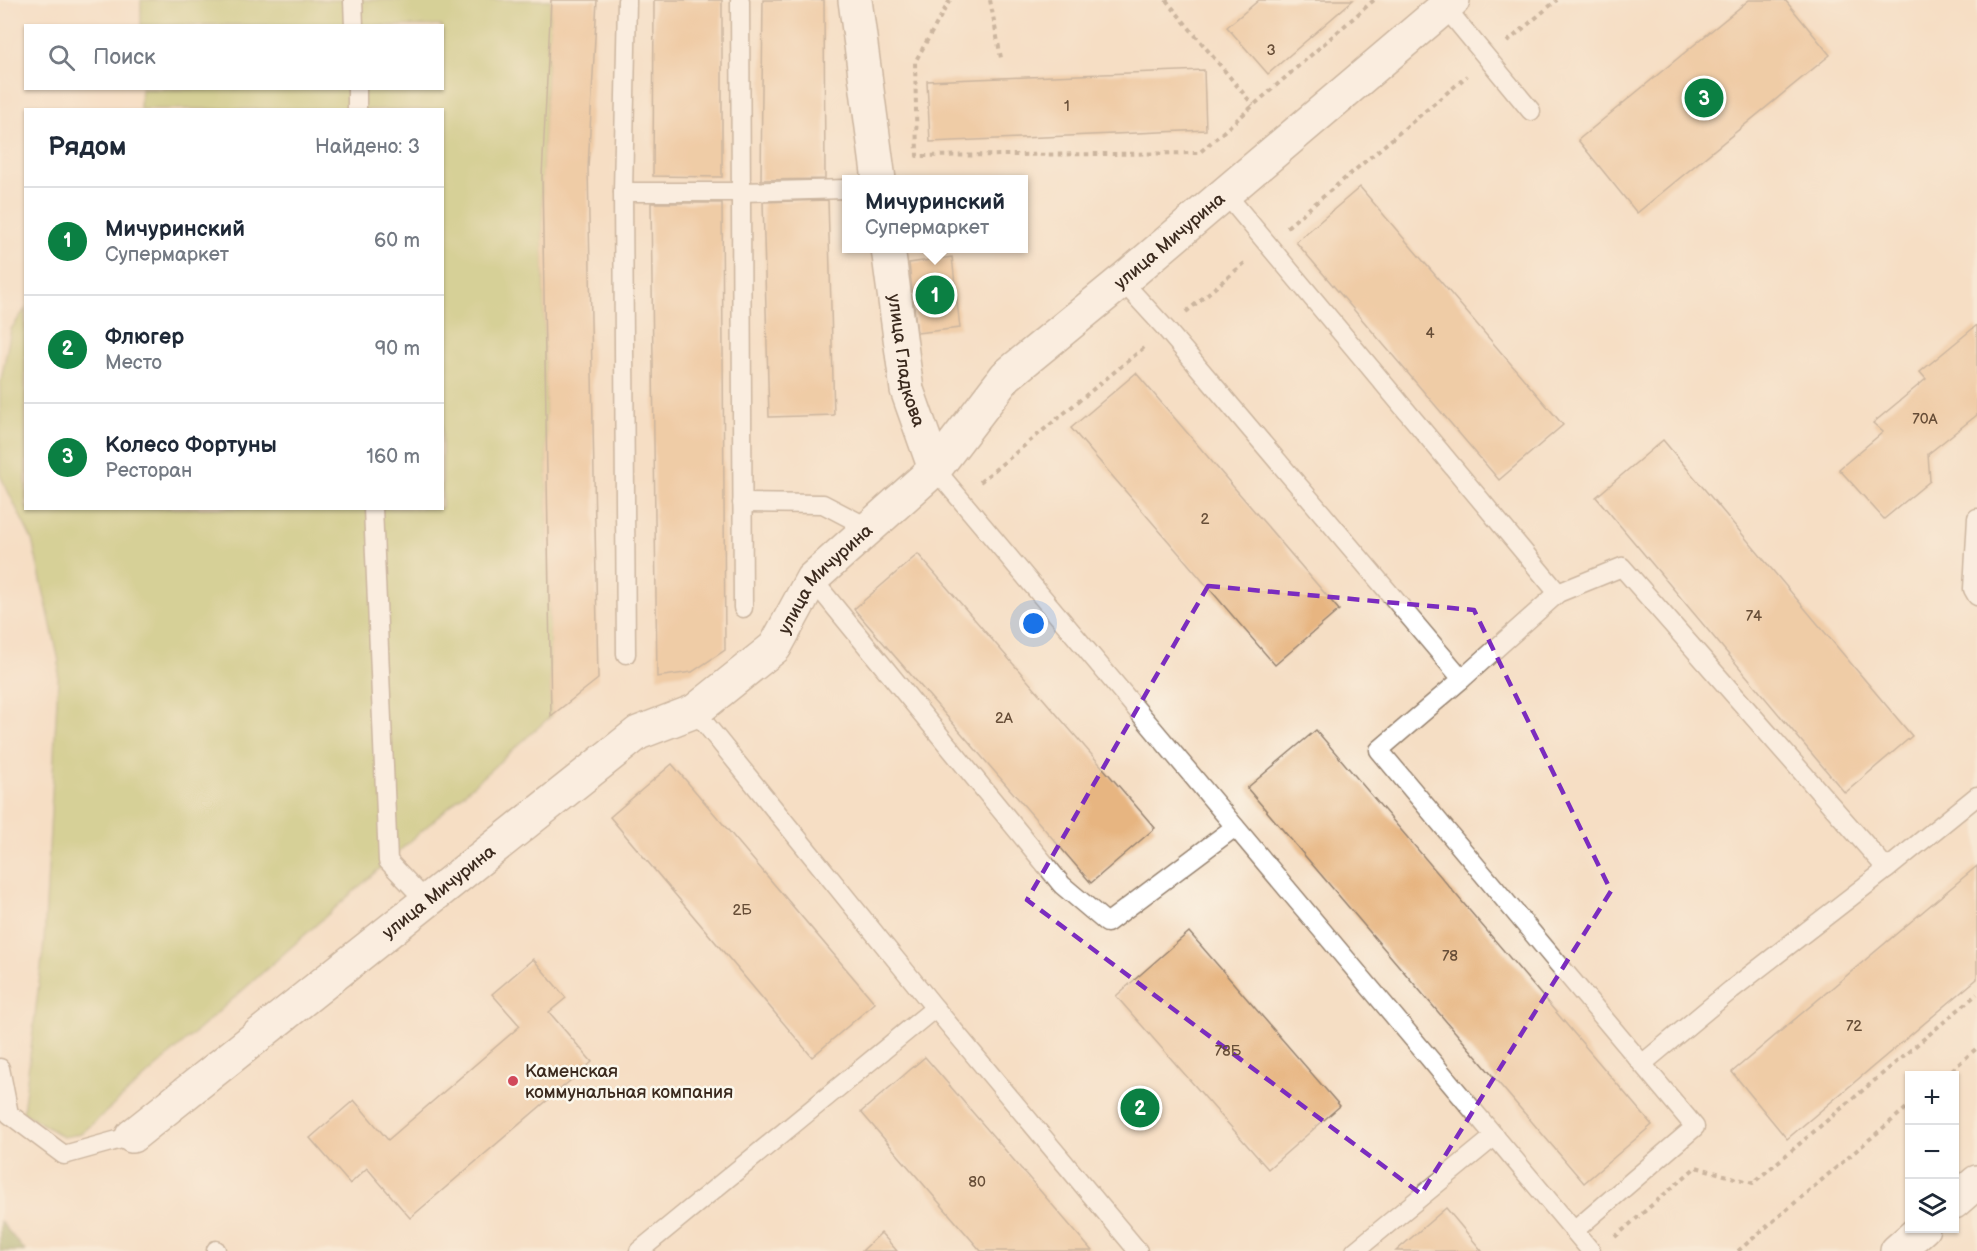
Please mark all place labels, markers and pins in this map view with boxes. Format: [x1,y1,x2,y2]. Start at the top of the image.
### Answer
pin: 3 [1684,76,1724,120]
pin: 1 [916,272,954,318]
place label: Каменская коммунальная компания [525,1061,733,1103]
marker: Каменская коммунальная компания [506,1074,520,1088]
pin: 2 [1120,1086,1160,1130]

